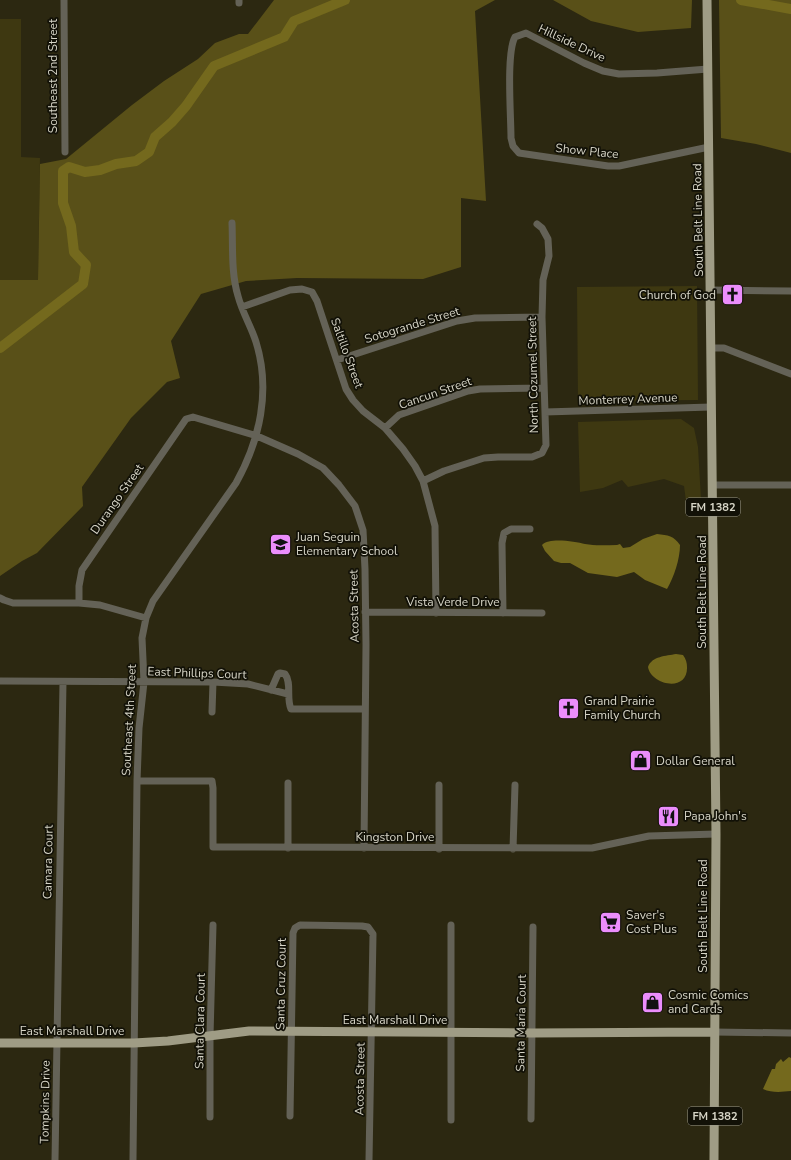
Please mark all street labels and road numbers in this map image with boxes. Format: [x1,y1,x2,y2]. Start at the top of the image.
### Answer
street label: Southeast 2nd Street [45,18,61,133]
street label: Hillside Drive [536,20,608,66]
street label: Show Place [555,140,619,162]
street label: South Belt Line Road [689,163,707,277]
street label: Sotogrande Street [363,303,462,347]
street label: Saltillo Street [327,316,367,391]
street label: North Cozumel Street [524,316,542,434]
street label: Cancun Street [396,373,474,413]
street label: Monterrey Avenue [578,389,678,409]
street label: Durango Street [87,460,148,537]
road number: FM 1382 [686,498,740,516]
street label: South Belt Line Road [694,535,710,649]
street label: Acosta Street [345,569,363,643]
street label: Vista Verde Drive [405,594,500,610]
street label: Southeast 4th Street [118,663,140,776]
street label: East Phillips Court [147,663,248,683]
street label: Camara Court [39,824,57,899]
street label: Kingston Drive [355,829,435,845]
street label: South Belt Line Road [695,859,711,973]
street label: Santa Cruz Court [272,937,290,1030]
street label: Santa Clara Court [191,972,209,1069]
street label: Santa Maria Court [512,973,530,1072]
street label: East Marshall Drive [343,1012,447,1028]
street label: East Marshall Drive [20,1023,124,1039]
street label: Acosta Street [351,1042,369,1116]
street label: Tompkins Drive [36,1060,54,1144]
road number: FM 1382 [688,1107,742,1125]

